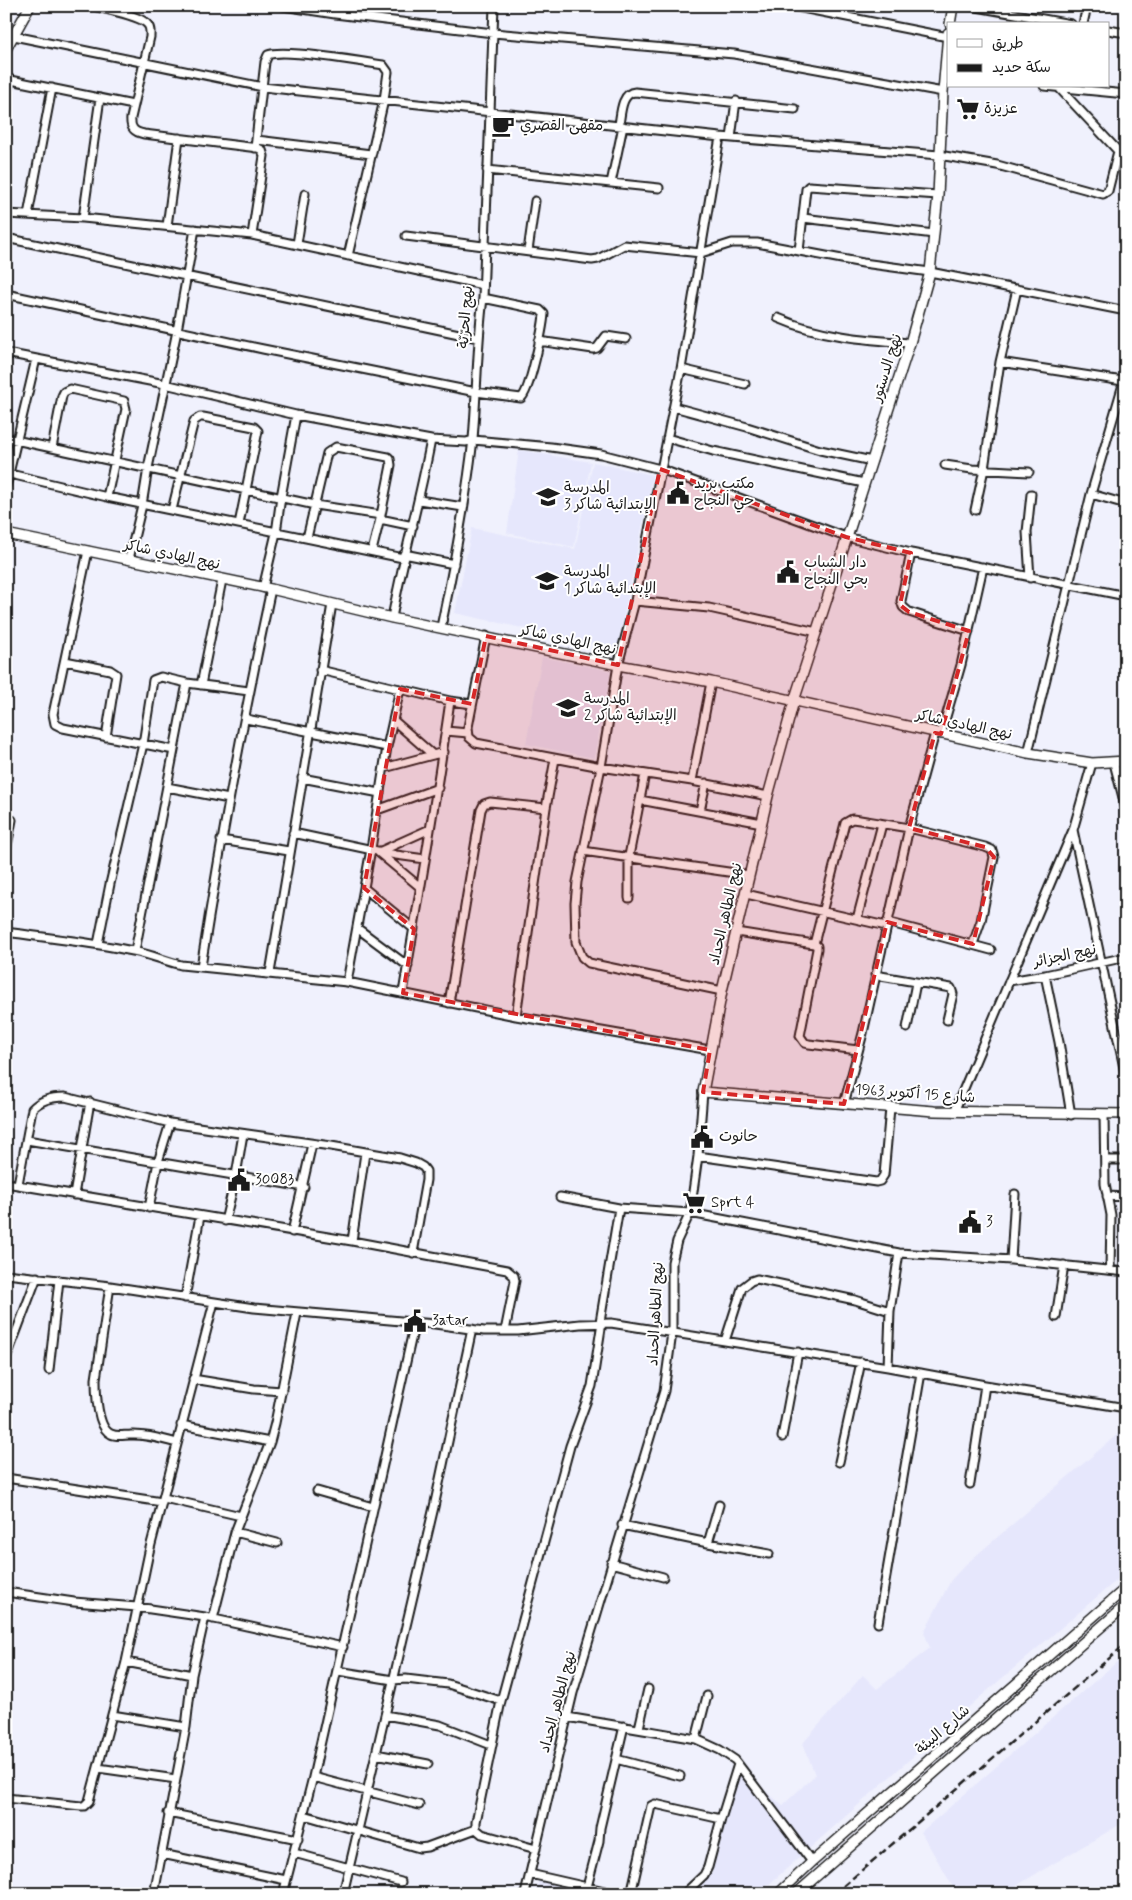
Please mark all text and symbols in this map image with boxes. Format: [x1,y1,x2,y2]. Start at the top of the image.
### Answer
legend [947,22,1110,88]
text: طريق [992,34,1024,54]
text: سكة حديد [992,58,1051,78]
supermarket icon: عزيزة [955,96,981,122]
place label: عزيزة [984,99,1017,119]
cafe icon: مقهى القصري [490,113,516,139]
place label: مقهى القصري [520,116,603,136]
street label: نهج الحرّيّة [454,285,478,349]
street label: نهج الدستور [866,331,907,406]
place label: مكتب بريد حي النجاح [694,474,754,513]
place label: المدرسة الإبتدائية شاكر 3 [564,478,656,515]
public building icon: مكتب بريد حي النجاح [665,480,691,506]
school or university icon: المدرسة الإبتدائية شاكر 3 [535,484,561,510]
street label: نهج الهادي شاكر [120,535,222,575]
place label: دار الشباب بحي النجاح [804,553,868,592]
public building icon: دار الشباب بحي النجاح [775,559,801,585]
place label: المدرسة الإبتدائية شاكر 1 [564,562,656,599]
school or university icon: المدرسة الإبتدائية شاكر 1 [534,568,560,594]
street label: نهج الهادي شاكر [516,620,618,660]
place label: المدرسة الإبتدائية شاكر 2 [584,689,677,726]
school or university icon: المدرسة الإبتدائية شاكر 2 [555,695,581,721]
street label: نهج الهادي شاكر [912,705,1014,745]
street label: نهج الطاهر الحداد [705,861,747,967]
street label: نهج الجزائر [1030,940,1098,973]
street label: شارع 15 أكتوبر 1963 [854,1080,976,1108]
public building icon: حانوت [689,1124,715,1150]
place label: حانوت [719,1127,757,1147]
public building icon: 30083 [226,1167,252,1193]
place label: 30083 [255,1170,294,1190]
supermarket icon: Sprt 4 [681,1190,707,1216]
place label: Sprt 4 [711,1193,755,1213]
public building icon: 3 [957,1209,983,1235]
place label: 3 [986,1212,993,1232]
street label: نهج الطاهر الحداد [643,1261,669,1367]
public building icon: 3atar [402,1308,428,1334]
place label: 3atar [432,1311,469,1331]
street label: نهج الطاهر الحداد [535,1649,581,1755]
street label: شارع البيئة [912,1701,974,1759]

